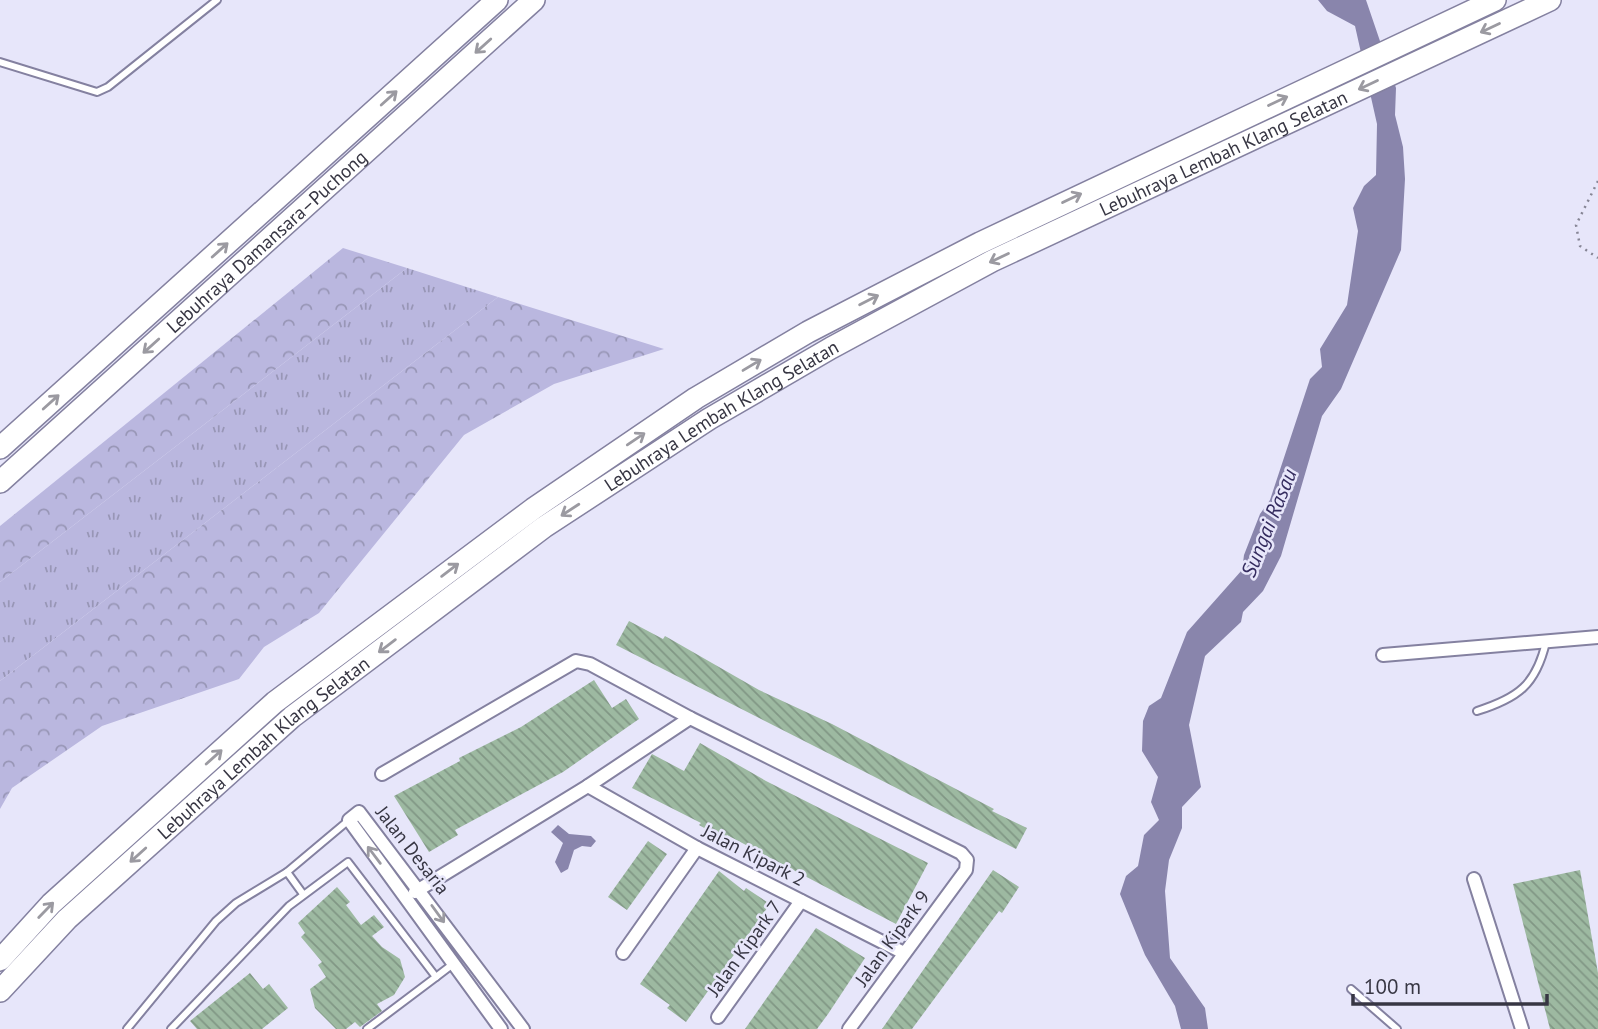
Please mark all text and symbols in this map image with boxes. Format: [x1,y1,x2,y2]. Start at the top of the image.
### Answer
one-way arrow [1479,22,1501,35]
one-way arrow [475,37,492,54]
one-way arrow [1357,79,1379,92]
street label: Lebuhraya Lembah Klang Selatan [1096,85,1351,221]
one-way arrow [380,90,398,106]
one-way arrow [1267,94,1288,108]
street label: Lebuhraya Damansara–Puchong [161,145,372,338]
one-way arrow [1061,191,1082,205]
one-way arrow [211,242,228,259]
one-way arrow [989,252,1010,266]
one-way arrow [858,293,879,307]
street label: Lebuhraya Lembah Klang Selatan [600,334,843,496]
one-way arrow [142,338,160,354]
one-way arrow [741,358,762,371]
one-way arrow [42,394,60,410]
one-way arrow [626,432,645,446]
water label: Sungai Rasau [1235,464,1303,581]
one-way arrow [561,503,580,518]
one-way arrow [441,563,459,578]
one-way arrow [378,638,397,653]
street label: Lebuhraya Lembah Klang Selatan [152,651,374,844]
one-way arrow [205,749,223,765]
street label: Jalan Desaria [370,800,455,899]
street label: Jalan Kipark 2 [698,818,809,891]
one-way arrow [367,846,382,865]
one-way arrow [129,847,147,863]
street label: Jalan Kipark 9 [849,886,935,991]
street label: Jalan Kipark 7 [701,896,787,1001]
one-way arrow [38,902,55,919]
one-way arrow [431,904,445,923]
scale bar [1353,962,1547,1006]
text: 100 m [1364,973,1421,1000]

